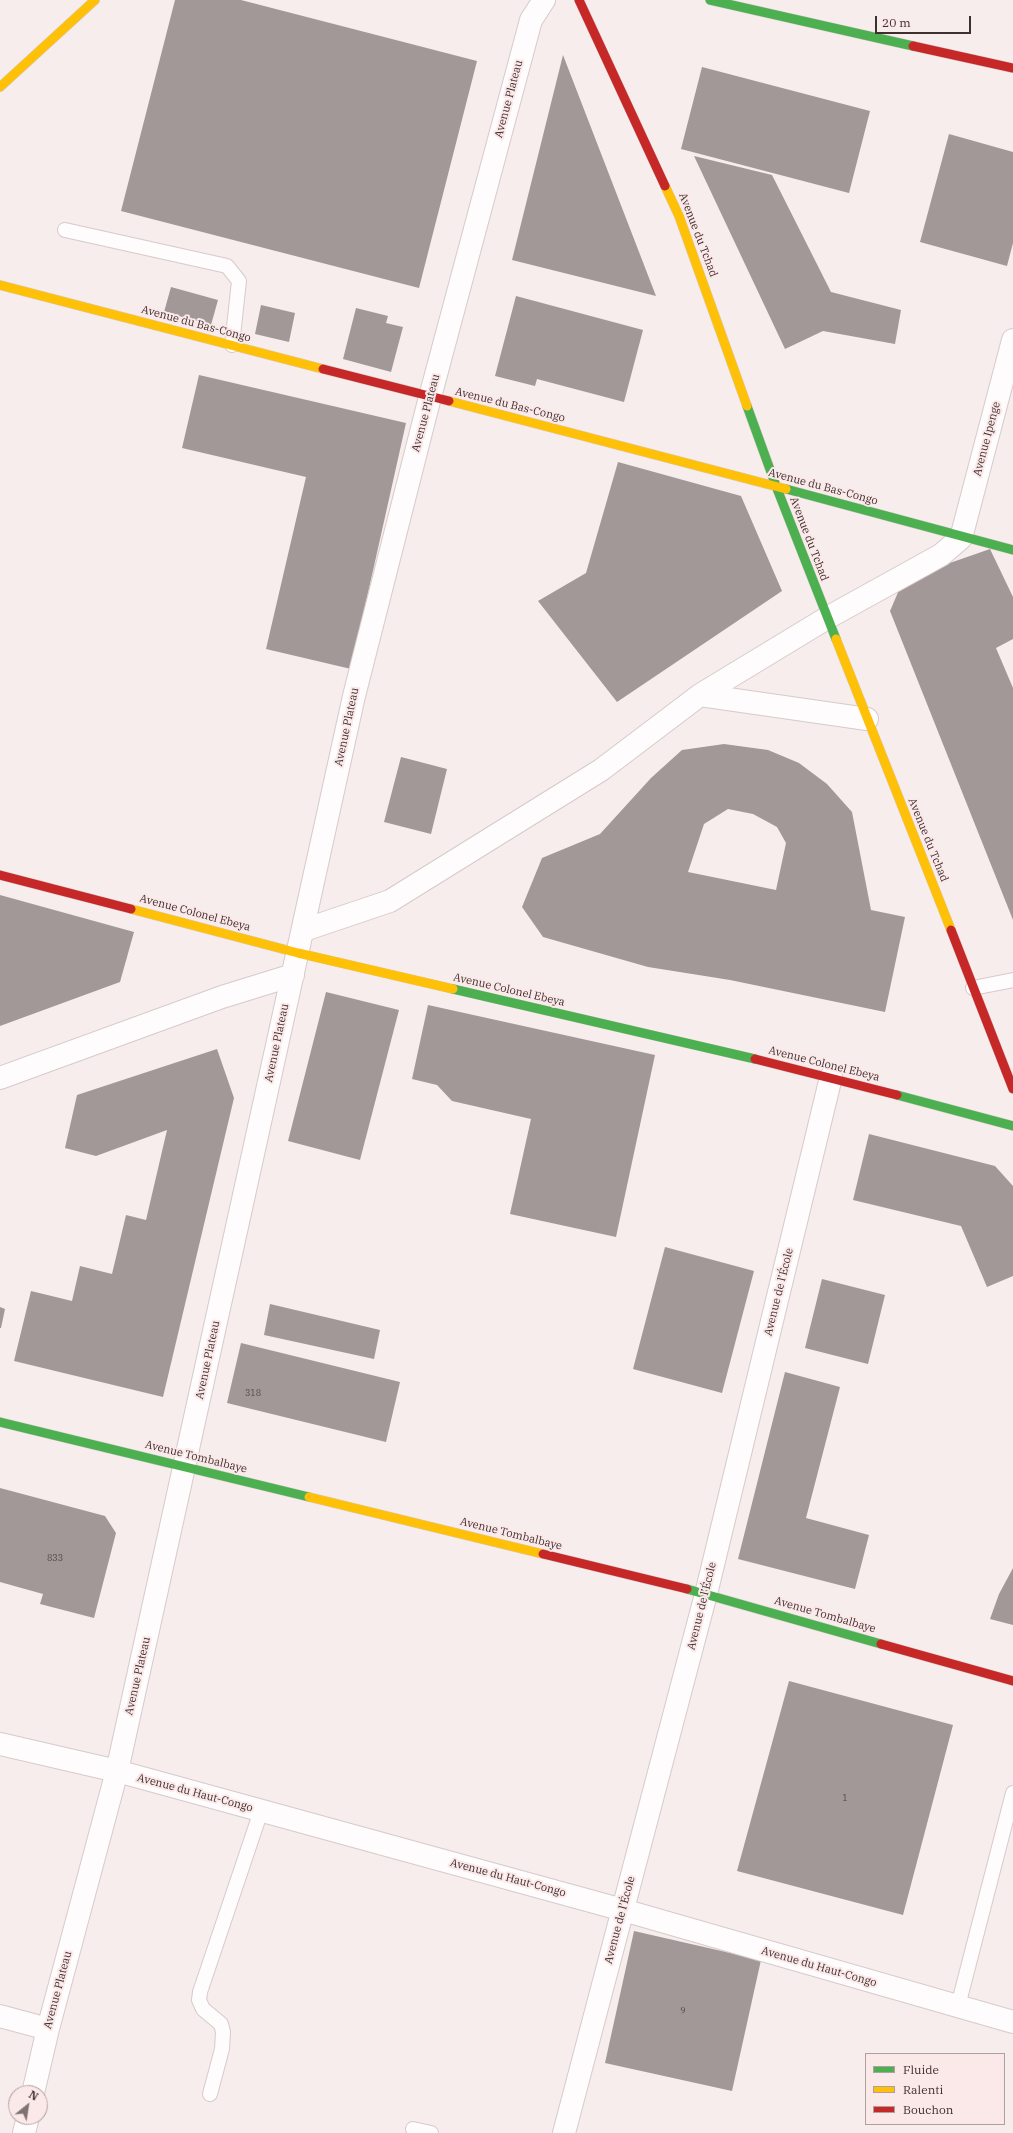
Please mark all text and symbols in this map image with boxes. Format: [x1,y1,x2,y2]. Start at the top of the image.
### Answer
scale bar [877,8,973,34]
text: 20 m [882,15,911,30]
street label: Avenue Plateau [492,59,526,139]
street label: Avenue du Tchad [676,191,720,279]
street label: Avenue du Bas-Congo [140,303,252,345]
street label: Avenue Plateau [409,373,443,453]
street label: Avenue du Bas-Congo [454,385,566,425]
street label: Avenue Ipenge [971,400,1003,478]
street label: Avenue du Bas-Congo [767,466,879,508]
street label: Avenue du Tchad [787,495,831,583]
street label: Avenue Plateau [332,687,362,767]
street label: Avenue du Tchad [905,796,951,884]
street label: Avenue Colonel Ebeya [138,892,252,934]
street label: Avenue Colonel Ebeya [452,971,566,1009]
street label: Avenue Plateau [262,1003,292,1083]
street label: Avenue Colonel Ebeya [767,1044,881,1084]
street label: Avenue de l’École [762,1247,796,1337]
street label: Avenue Plateau [193,1320,223,1400]
house number: 318 [245,1388,261,1398]
street label: Avenue Tombalbaye [144,1438,248,1476]
street label: Avenue Tombalbaye [459,1515,563,1553]
house number: 833 [47,1553,63,1563]
street label: Avenue de l’École [685,1561,719,1651]
street label: Avenue Tombalbaye [773,1594,877,1636]
street label: Avenue Plateau [123,1636,153,1716]
street label: Avenue du Haut-Congo [136,1771,254,1815]
house number: 1 [842,1793,848,1803]
street label: Avenue du Haut-Congo [449,1856,567,1900]
street label: Avenue de l’École [602,1875,638,1965]
street label: Avenue du Haut-Congo [760,1944,878,1990]
street label: Avenue Plateau [41,1950,75,2030]
house number: 9 [680,2006,686,2016]
legend [865,2053,1005,2125]
text: Fluide [903,2062,939,2077]
text: Ralenti [903,2082,943,2097]
north arrow [8,2085,48,2125]
text: N [26,2087,41,2104]
text: Bouchon [903,2102,953,2117]

